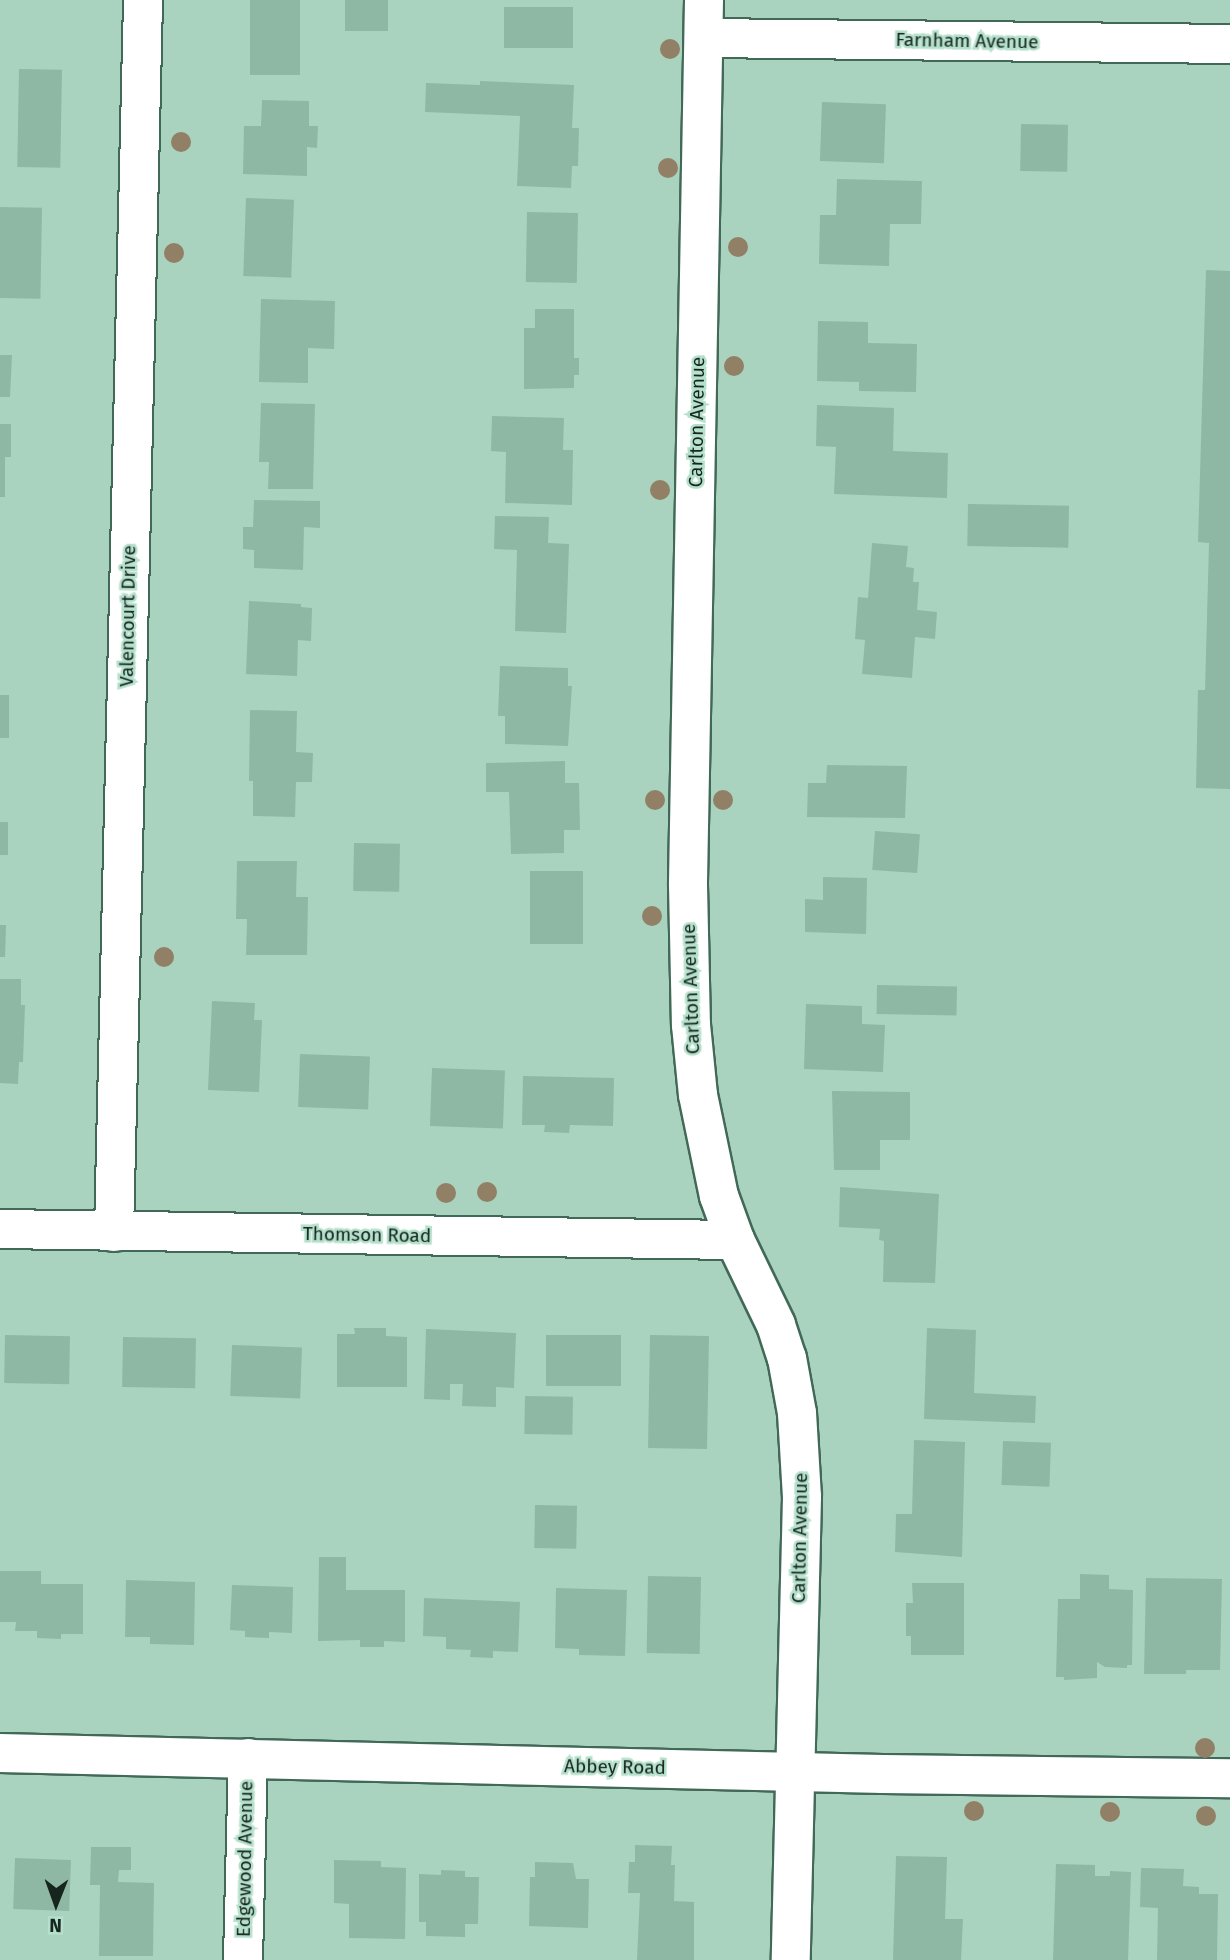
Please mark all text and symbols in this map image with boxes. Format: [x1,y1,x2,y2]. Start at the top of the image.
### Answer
street label: Farnham Avenue [895,28,1039,54]
street label: Carlton Avenue [684,357,710,487]
street label: Valencourt Drive [115,545,141,687]
street label: Carlton Avenue [677,923,705,1055]
street label: Thomson Road [303,1222,431,1248]
street label: Carlton Avenue [787,1473,813,1603]
street label: Abbey Road [564,1755,666,1779]
street label: Edgewood Avenue [232,1781,258,1937]
north arrow [21,1869,91,1939]
text: N [49,1914,62,1937]

